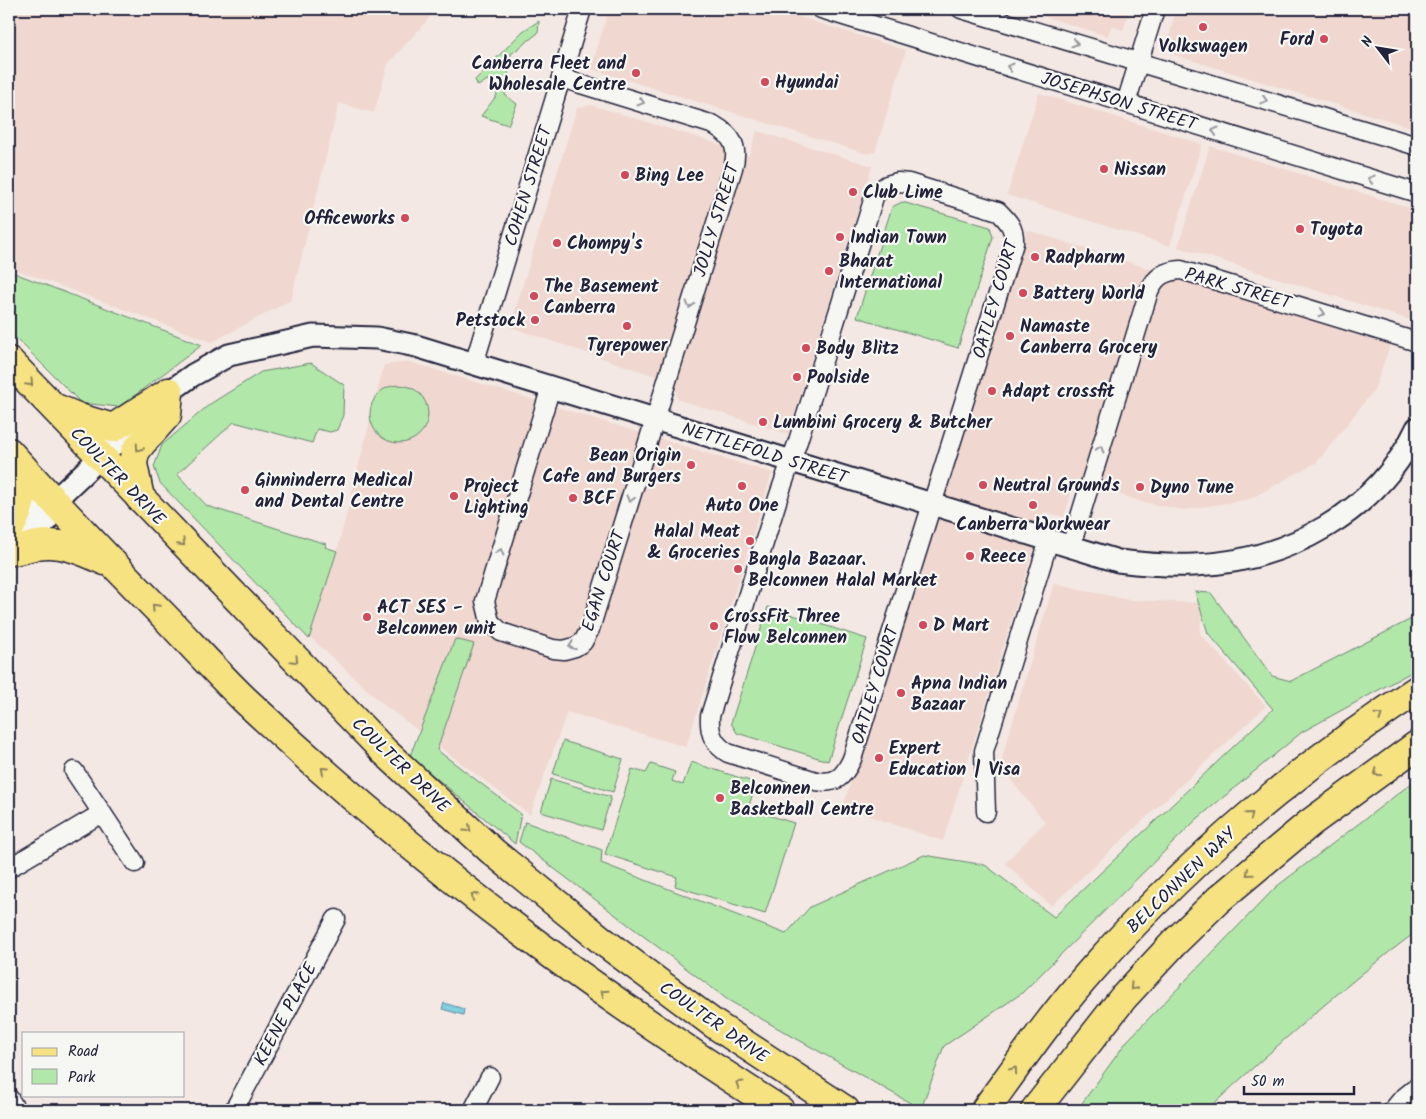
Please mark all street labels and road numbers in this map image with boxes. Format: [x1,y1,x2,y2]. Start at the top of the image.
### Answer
street label: JOSEPHSON STREET [1037,65,1201,140]
street label: COHEN STREET [497,122,562,250]
street label: JOLLY STREET [686,159,749,281]
street label: OATLEY COURT [966,235,1028,362]
street label: PARK STREET [1181,260,1296,319]
street label: NETTLEFOLD STREET [678,415,852,494]
street label: COULTER DRIVE [62,421,172,534]
street label: EGAN COURT [574,526,635,636]
street label: OATLEY COURT [845,621,909,748]
street label: COULTER DRIVE [344,711,456,821]
street label: BELCONNEN WAY [1120,820,1244,941]
street label: KEENE PLACE [247,957,326,1072]
street label: COULTER DRIVE [652,975,774,1072]

